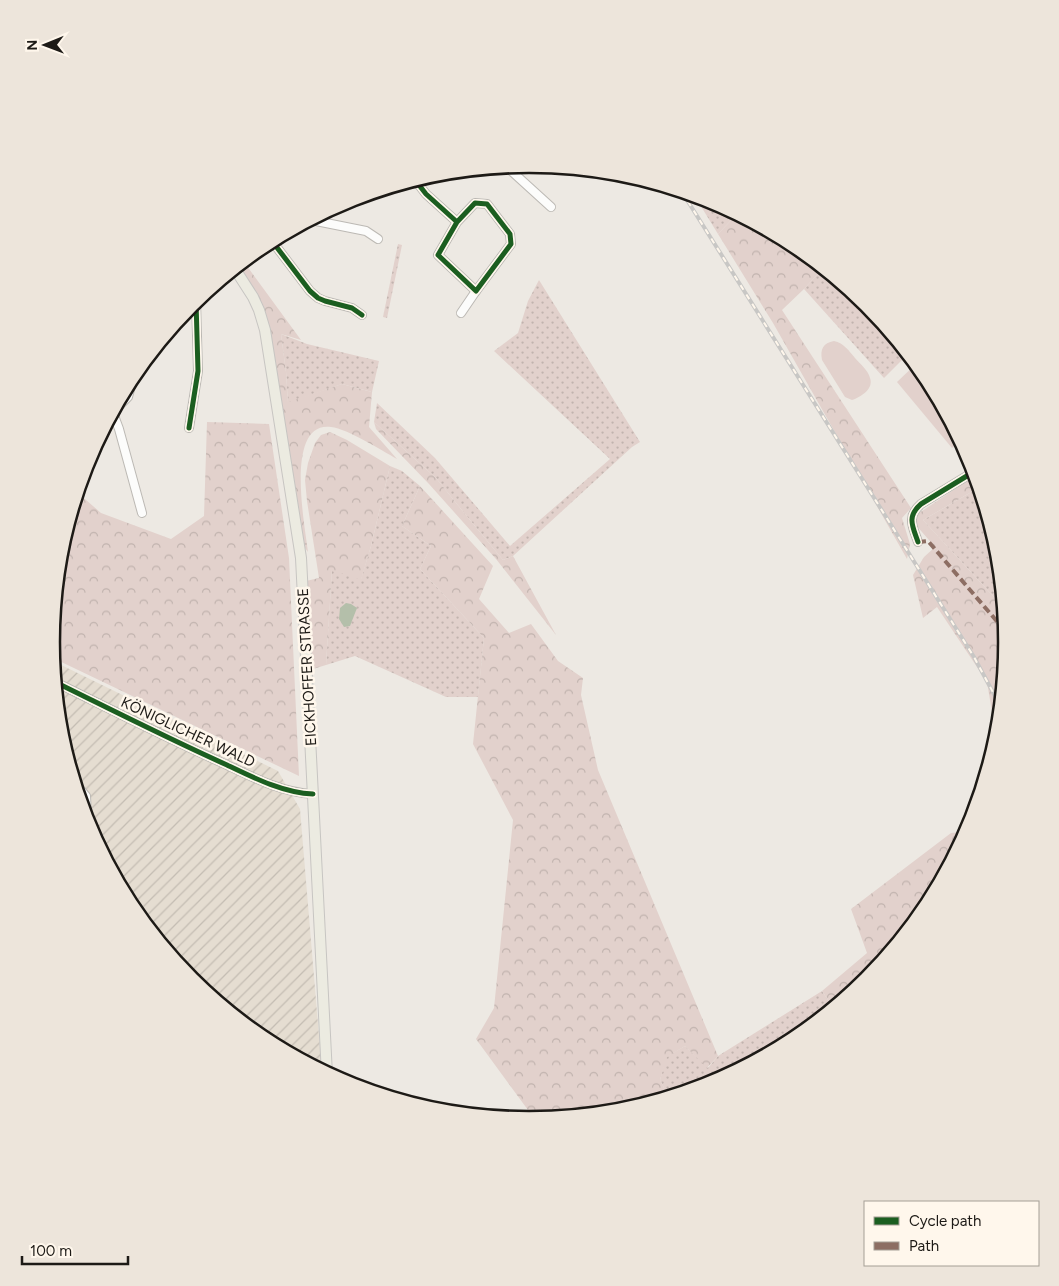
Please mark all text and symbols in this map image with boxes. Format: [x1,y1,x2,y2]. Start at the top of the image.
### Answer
north arrow [20,20,70,70]
text: N [24,40,41,51]
street label: EICKHOFFER STRASSE [294,587,320,747]
street label: KÖNIGLICHER WALD [118,693,258,771]
legend [864,1201,1039,1266]
text: Cycle path [909,1212,981,1230]
scale bar [22,1234,129,1266]
text: Path [909,1237,939,1255]
text: 100 m [30,1242,72,1260]

